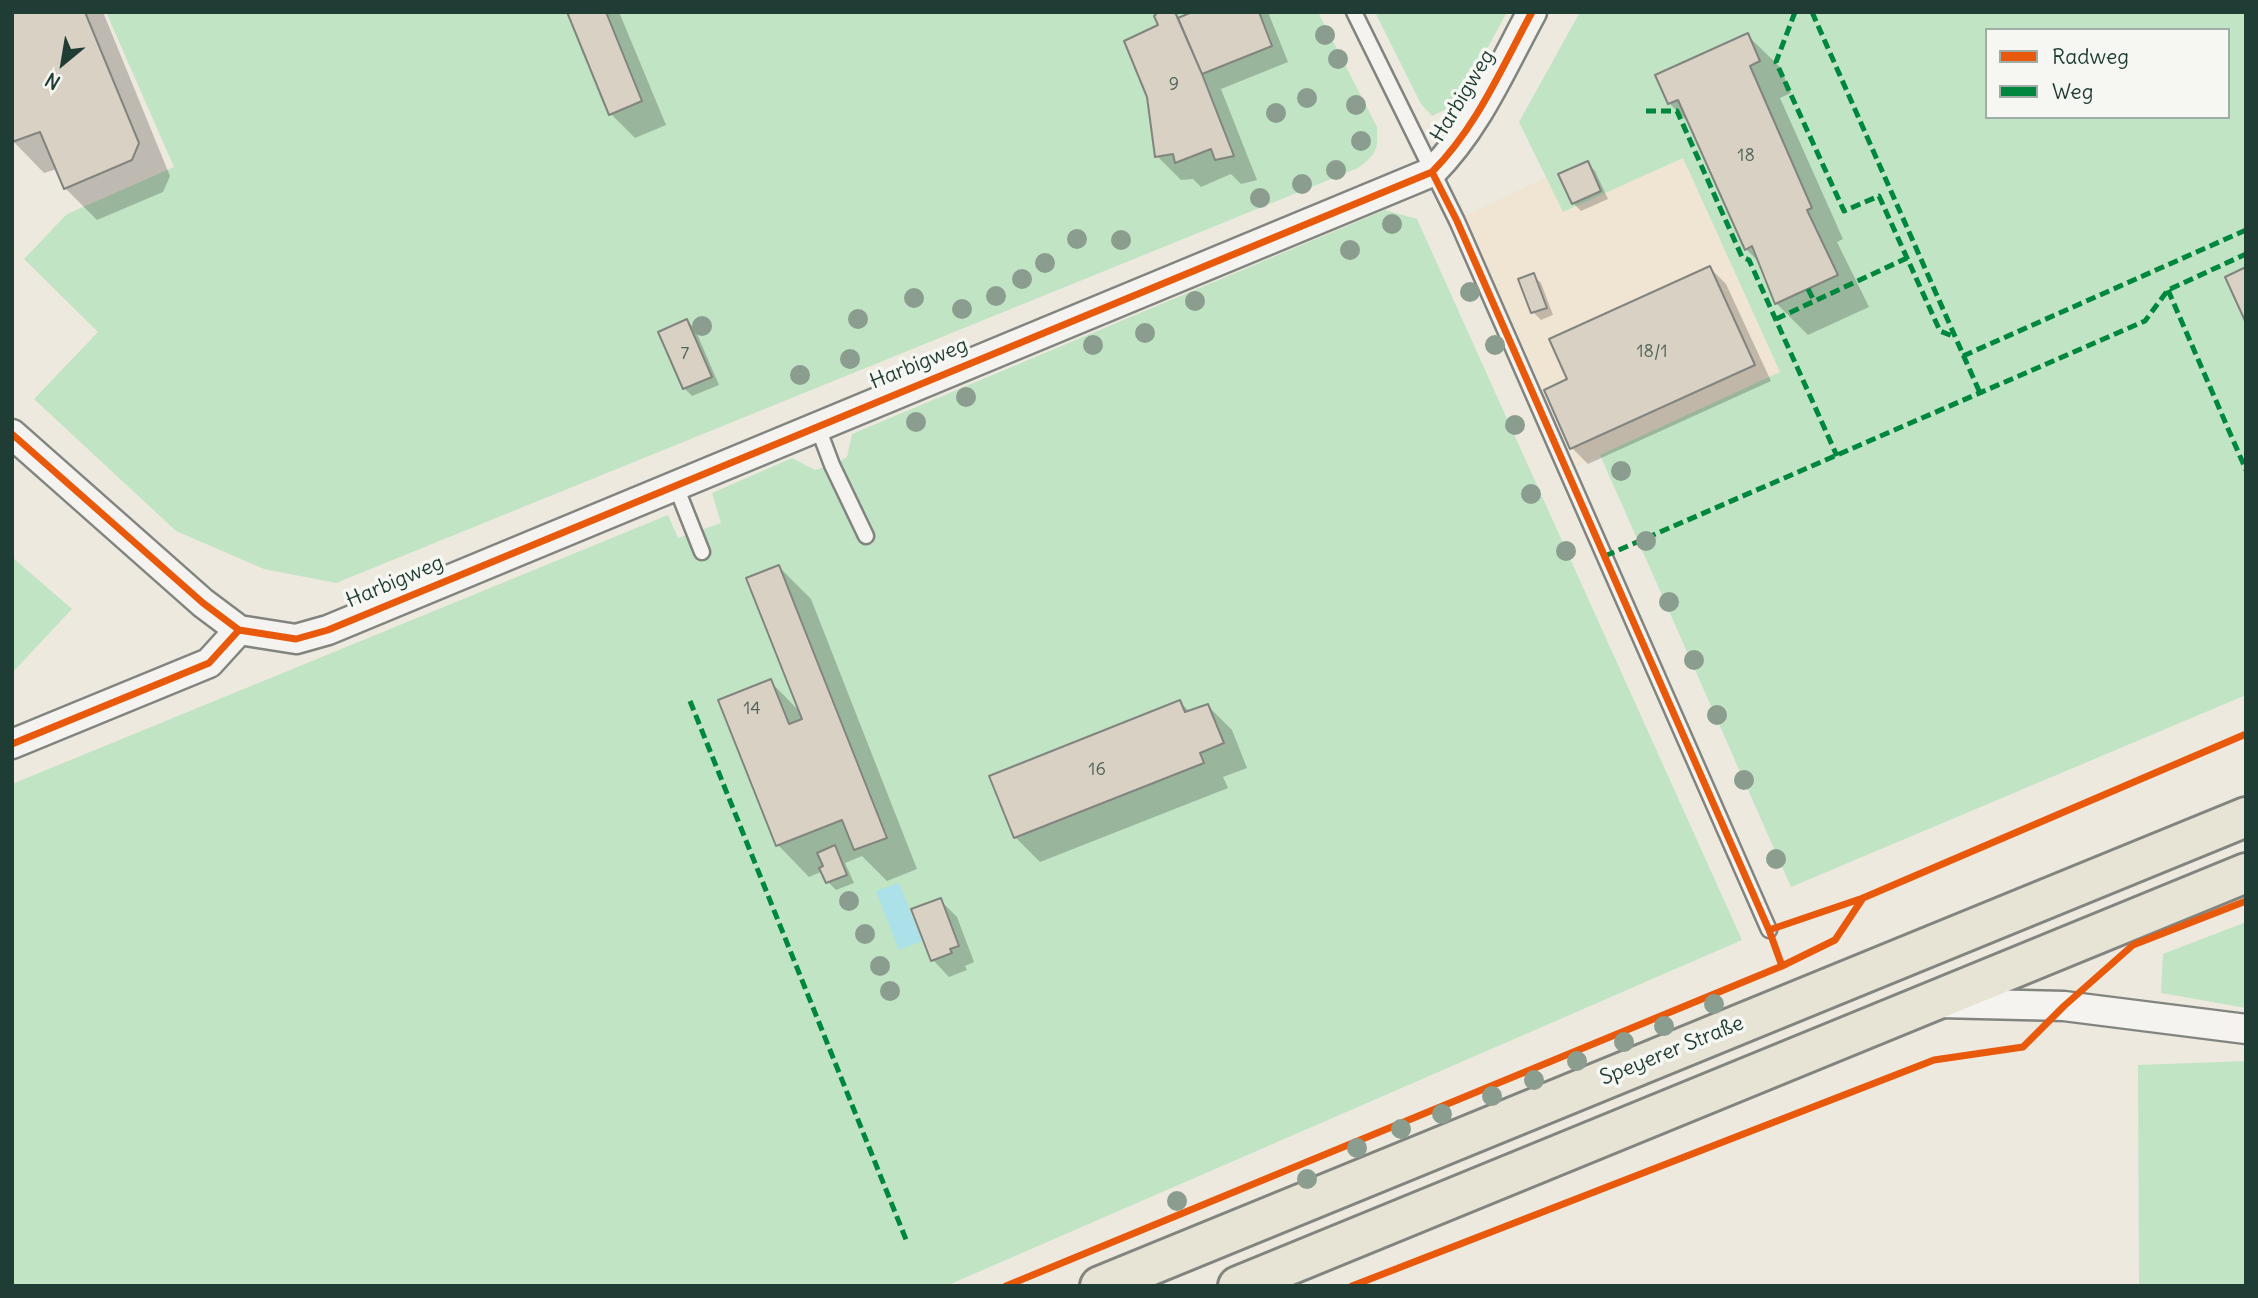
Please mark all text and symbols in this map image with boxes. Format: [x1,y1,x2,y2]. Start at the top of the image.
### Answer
north arrow [28,28,98,98]
legend [1985,28,2230,119]
text: Radweg [2052,43,2129,70]
street label: Harbigweg [1426,45,1500,147]
text: N [41,68,64,95]
house number: 9 [1169,74,1179,96]
text: Weg [2052,78,2093,105]
house number: 18 [1737,145,1755,167]
street label: Harbigweg [866,333,972,395]
house number: 18/1 [1636,341,1668,363]
house number: 7 [681,343,689,365]
street label: Harbigweg [343,550,447,614]
house number: 14 [743,698,761,720]
house number: 16 [1088,759,1106,781]
street label: Speyerer Straße [1597,1011,1747,1091]

